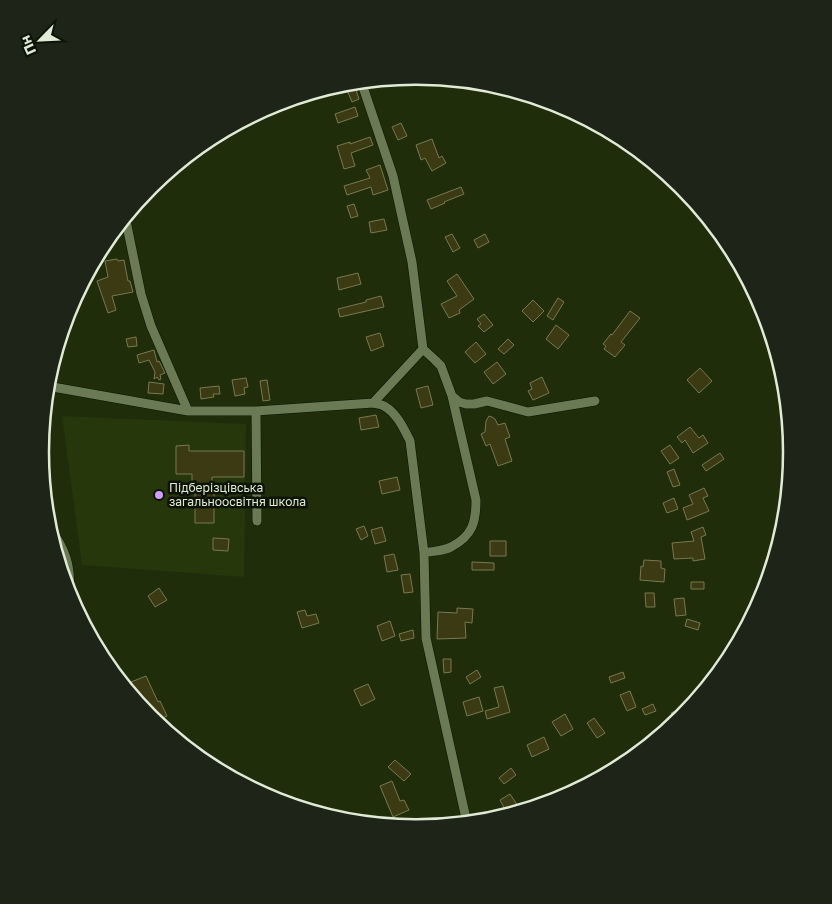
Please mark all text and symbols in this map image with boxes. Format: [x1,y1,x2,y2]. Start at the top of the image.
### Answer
north arrow [15,15,65,65]
text: Пн [16,33,39,58]
place label: Підберізцівська загальноосвітня школа [169,480,306,509]
marker: Підберізцівська загальноосвітня школа [153,489,165,501]

